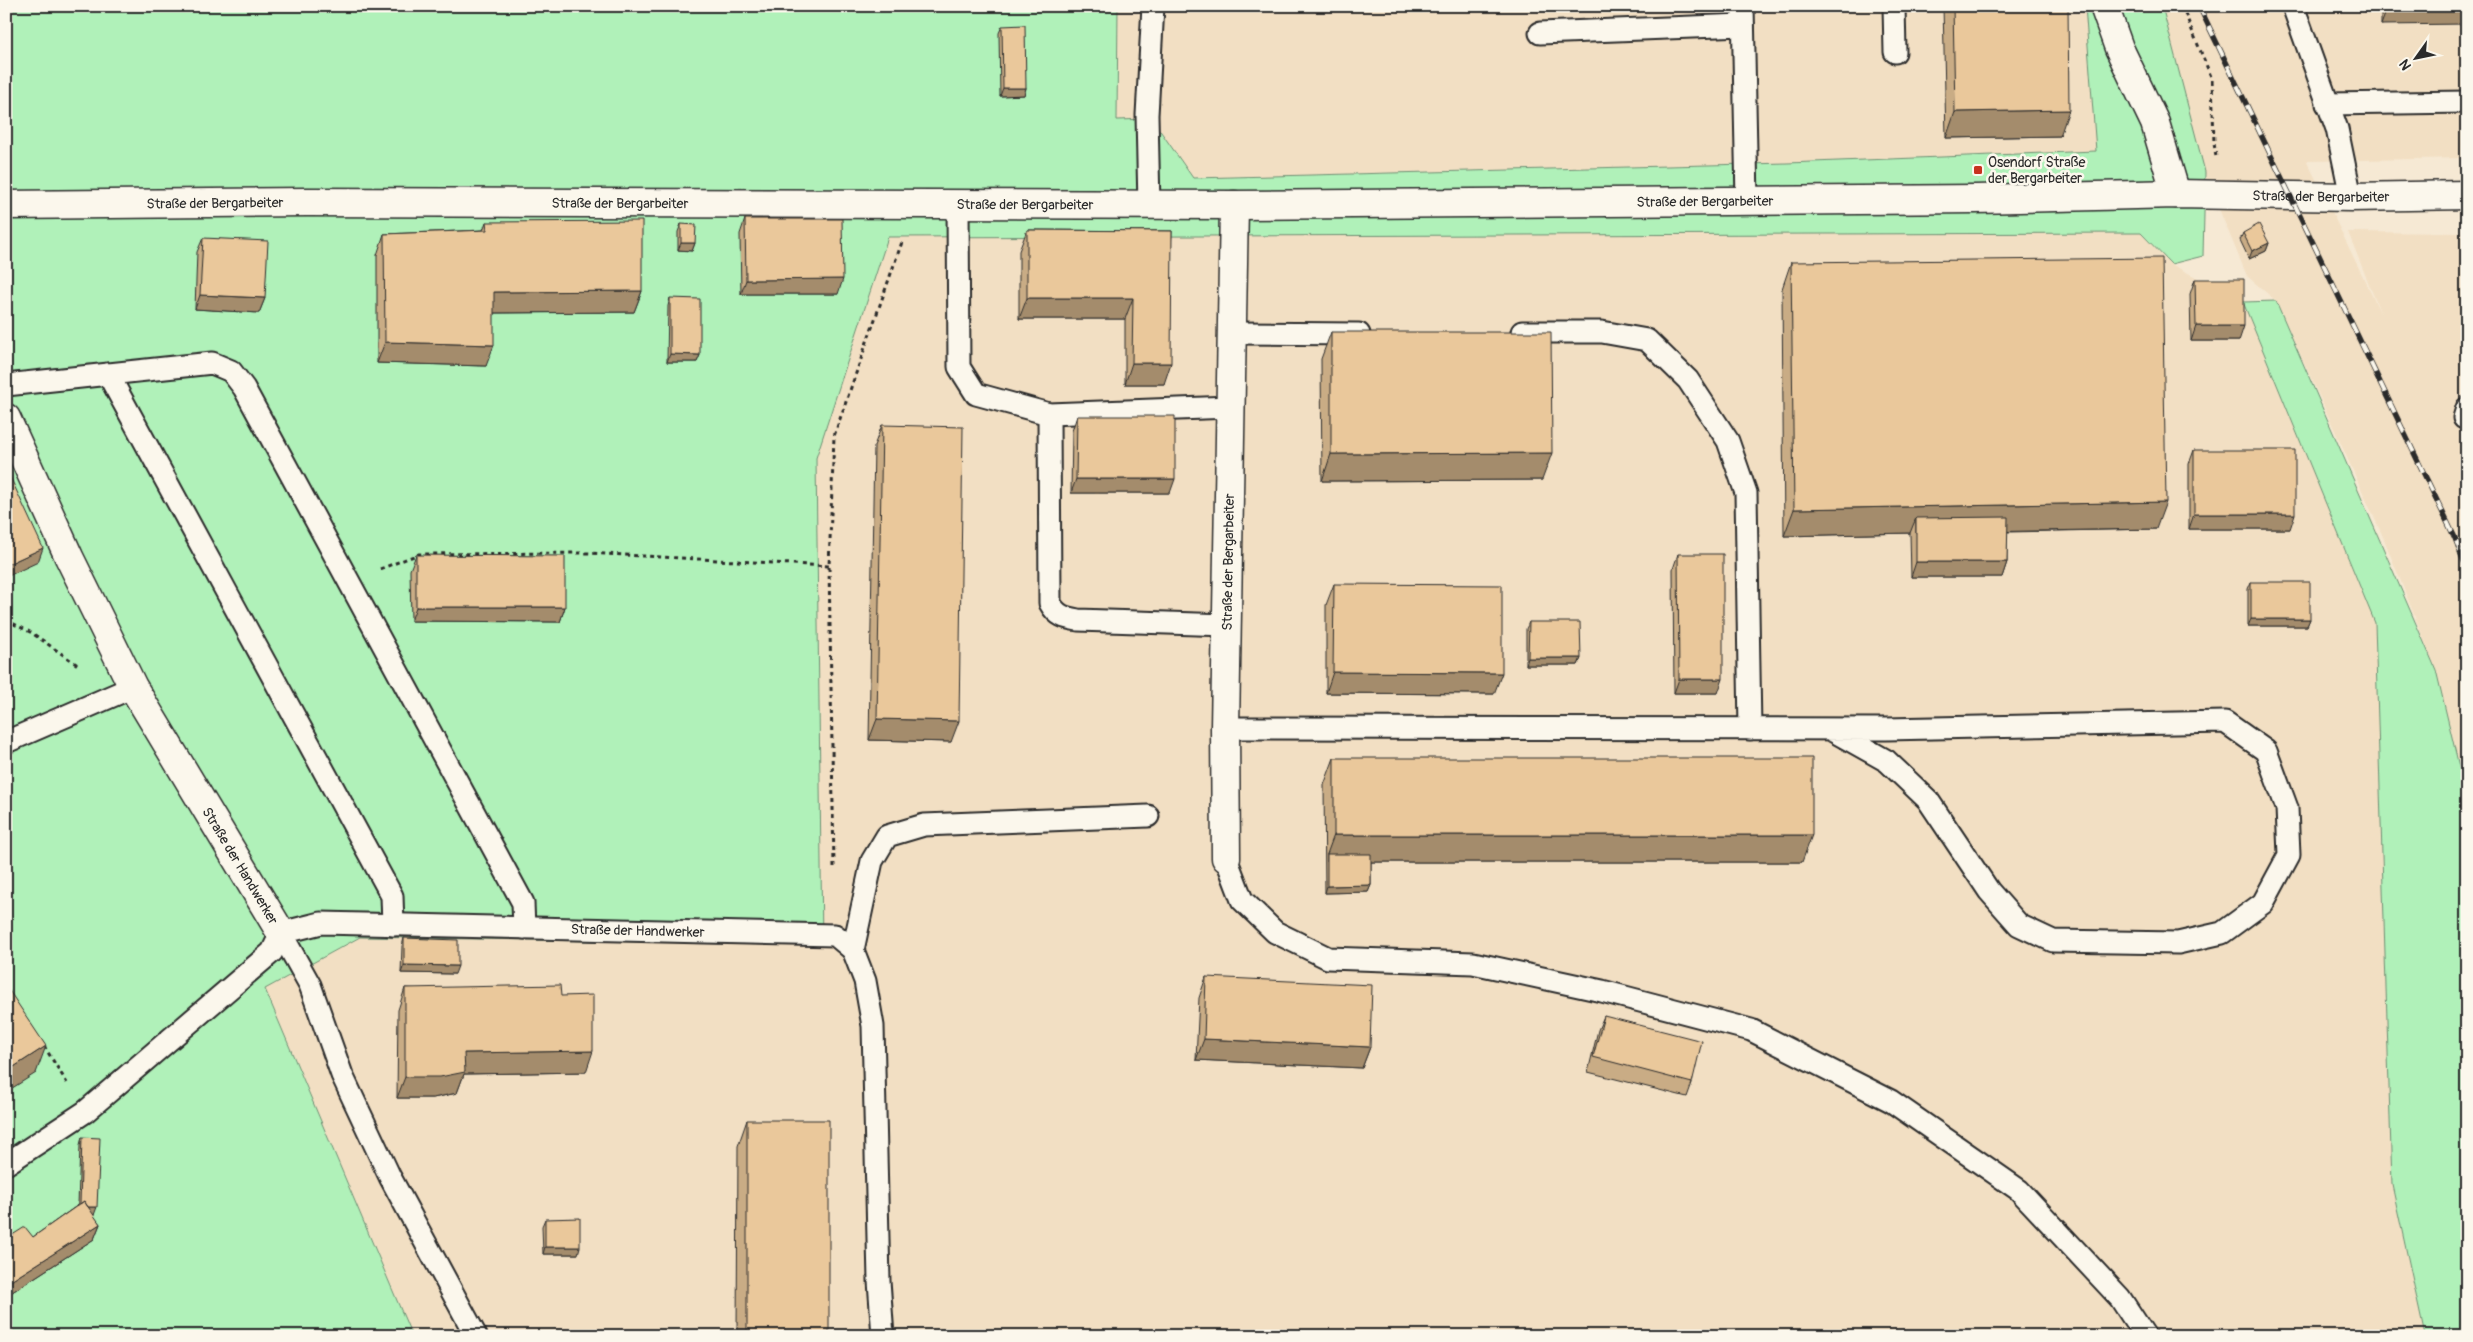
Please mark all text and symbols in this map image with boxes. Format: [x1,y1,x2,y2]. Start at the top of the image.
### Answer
north arrow [2390,32,2440,82]
text: N [2396,56,2415,73]
place label: Osendorf Straße der Bergarbeiter [1988,154,2085,187]
marker: Osendorf Straße der Bergarbeiter [1972,164,1984,176]
street label: Straße der Bergarbeiter [2252,187,2390,206]
street label: Straße der Bergarbeiter [1636,192,1774,210]
street label: Straße der Bergarbeiter [146,194,284,212]
street label: Straße der Bergarbeiter [551,194,689,212]
street label: Straße der Bergarbeiter [956,196,1094,213]
street label: Straße der Bergarbeiter [1218,493,1238,631]
street label: Straße der Handwerker [199,804,282,927]
street label: Straße der Handwerker [571,920,705,940]

